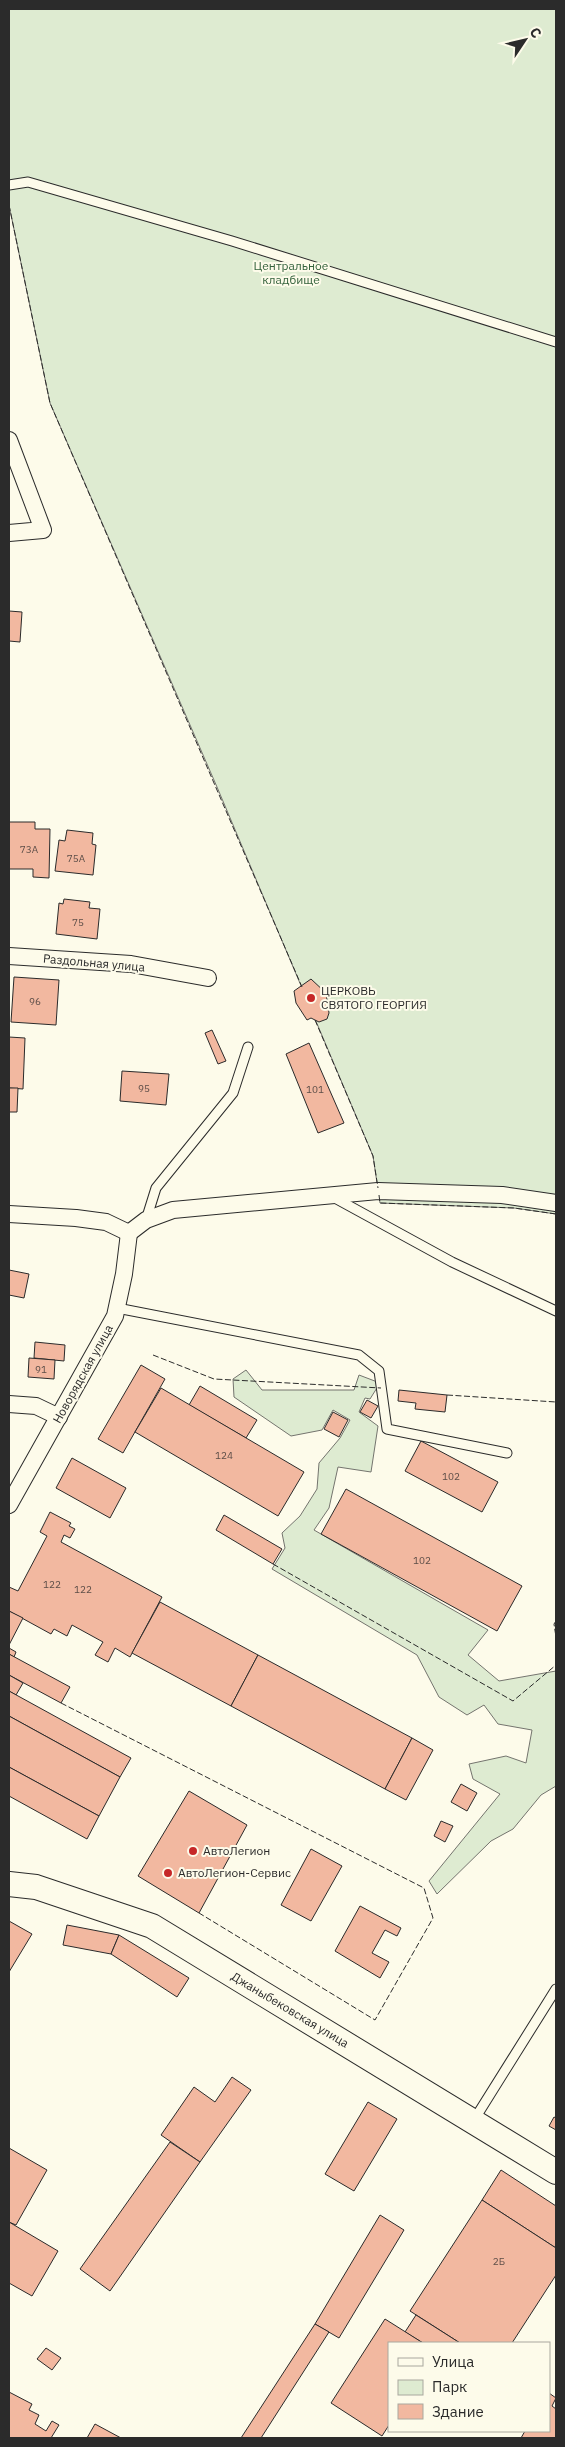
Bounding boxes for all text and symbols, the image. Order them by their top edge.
north arrow [500,15,550,65]
text: С [526,24,546,41]
park label: Центральное кладбище [254,258,329,287]
house number: 73А [20,843,39,856]
house number: 75А [67,852,86,865]
house number: 75 [72,916,84,929]
street label: Раздольная улица [42,951,146,974]
place label: ЦЕРКОВЬ СВЯТОГО ГЕОРГИЯ [321,983,427,1012]
marker: ЦЕРКОВЬ СВЯТОГО ГЕОРГИЯ [305,992,317,1004]
house number: 96 [29,995,41,1008]
house number: 95 [138,1082,150,1095]
house number: 101 [306,1083,324,1096]
street label: Новорядская улица [49,1321,116,1426]
house number: 91 [35,1363,47,1376]
house number: 124 [215,1449,233,1462]
house number: 102 [442,1470,460,1483]
house number: 102 [413,1554,431,1567]
house number: 122 [43,1578,61,1591]
house number: 122 [74,1583,92,1596]
place label: АвтоЛегион [203,1843,270,1858]
marker: АвтоЛегион [187,1845,199,1857]
place label: АвтоЛегион-Сервис [178,1865,291,1880]
marker: АвтоЛегион-Сервис [162,1867,174,1879]
street label: Джаныбековская улица [229,1968,352,2051]
house number: 2Б [493,2255,505,2268]
legend [388,2342,550,2432]
text: Улица [432,2352,474,2371]
text: Парк [432,2377,467,2396]
text: Здание [432,2402,484,2421]

